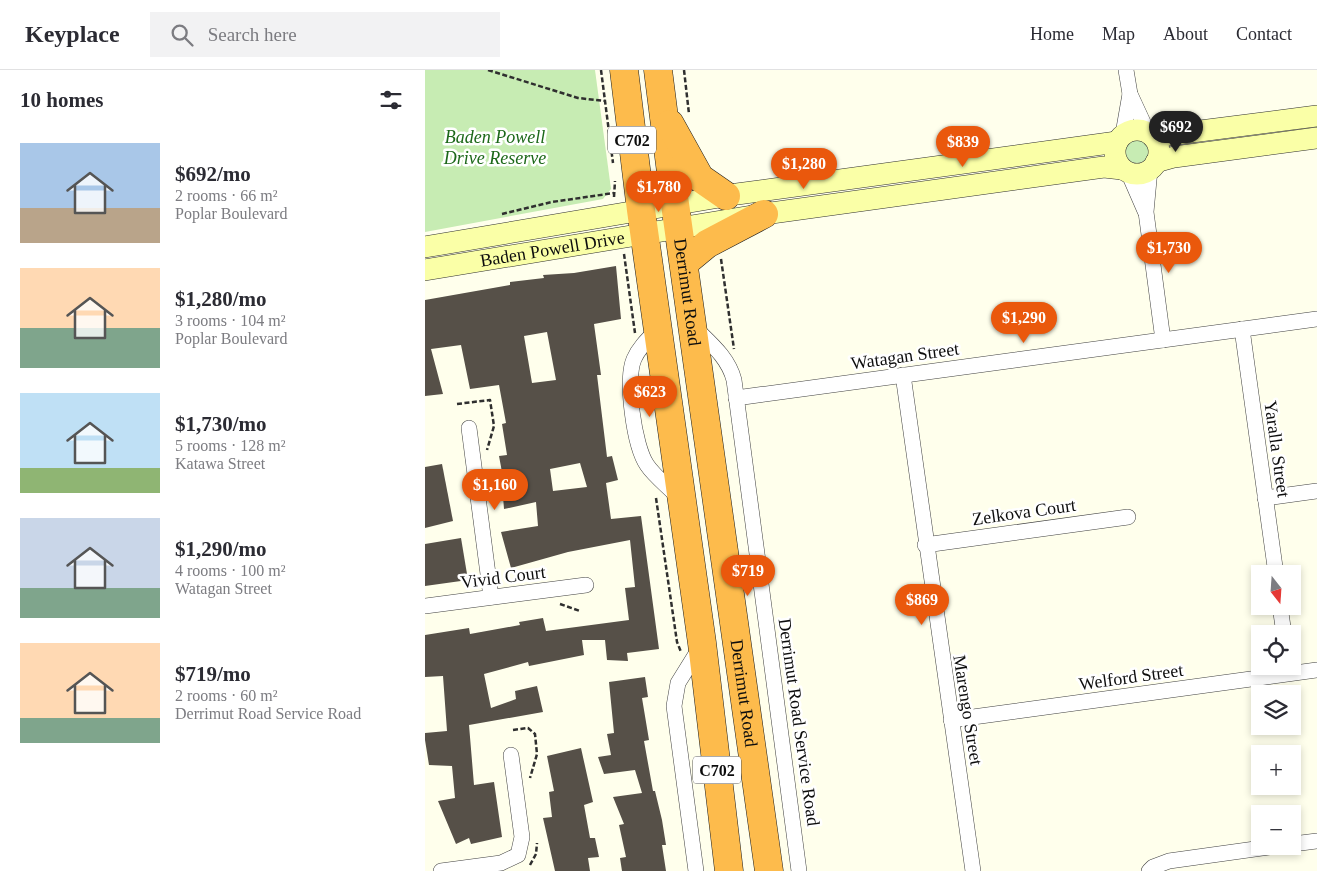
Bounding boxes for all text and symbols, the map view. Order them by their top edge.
search box [150,12,500,57]
text: Keyplace [25,21,120,47]
icon: search [168,21,196,49]
text: Search here [208,24,297,45]
text: Home [1030,24,1074,44]
text: Map [1102,24,1135,44]
text: About [1163,24,1208,44]
text: Contact [1236,24,1292,44]
icon: filters [377,86,405,114]
text: 10 homes [20,88,103,112]
pin: $692 [1146,111,1206,153]
text: $692 [1160,118,1192,135]
road number: C702 [608,126,656,154]
pin: $839 [933,126,993,168]
park label: Baden Powell Drive Reserve [443,127,546,168]
text: $839 [947,133,979,150]
pin: $1,280 [763,148,845,190]
text: $1,280 [782,155,826,172]
text: $692/mo [175,162,251,186]
icon: home [60,163,120,223]
pin: $1,780 [618,170,700,213]
text: $1,780 [637,178,681,195]
text: 2 rooms · 66 m² [175,187,278,204]
text: Poplar Boulevard [175,205,287,222]
street label: Baden Powell Drive [479,227,626,271]
pin: $1,730 [1128,232,1210,274]
street label: Derrimut Road [670,237,705,347]
text: $1,730 [1147,239,1191,256]
text: $1,280/mo [175,287,267,311]
icon: home [60,288,120,348]
pin: $1,290 [983,302,1065,344]
text: $1,290 [1002,309,1046,326]
text: 3 rooms · 104 m² [175,312,286,329]
text: Poplar Boulevard [175,330,287,347]
street label: Watagan Street [850,339,960,373]
pin: $623 [620,376,680,418]
text: $623 [634,383,666,400]
street label: Yaralla Street [1260,399,1294,499]
text: $1,730/mo [175,412,267,436]
icon: home [60,413,120,473]
text: 5 rooms · 128 m² [175,437,286,454]
text: Katawa Street [175,455,265,472]
pin: $1,160 [454,468,536,511]
text: $1,160 [473,476,517,493]
street label: Zelkova Court [971,495,1077,529]
text: $1,290/mo [175,537,267,561]
icon: home [60,538,120,598]
pin: $719 [718,554,778,597]
text: 4 rooms · 100 m² [175,562,286,579]
street label: Vivid Court [459,562,547,592]
text: $719 [732,562,764,579]
north arrow [1251,565,1301,615]
map controls [1251,565,1301,855]
text: Watagan Street [175,580,272,597]
pin: $869 [892,584,952,626]
text: $869 [906,591,938,608]
street label: Derrimut Road Service Road [775,617,823,827]
button: locate [1251,625,1301,675]
street label: Derrimut Road [726,638,761,748]
street label: Marengo Street [949,653,987,767]
street label: Welford Street [1078,660,1184,694]
text: $719/mo [175,662,251,686]
icon: home [60,663,120,723]
button: layers [1251,685,1301,735]
text: 2 rooms · 60 m² [175,687,278,704]
text: Derrimut Road Service Road [175,705,361,722]
button: + [1251,745,1301,795]
road number: C702 [693,756,741,784]
button: − [1251,805,1301,855]

